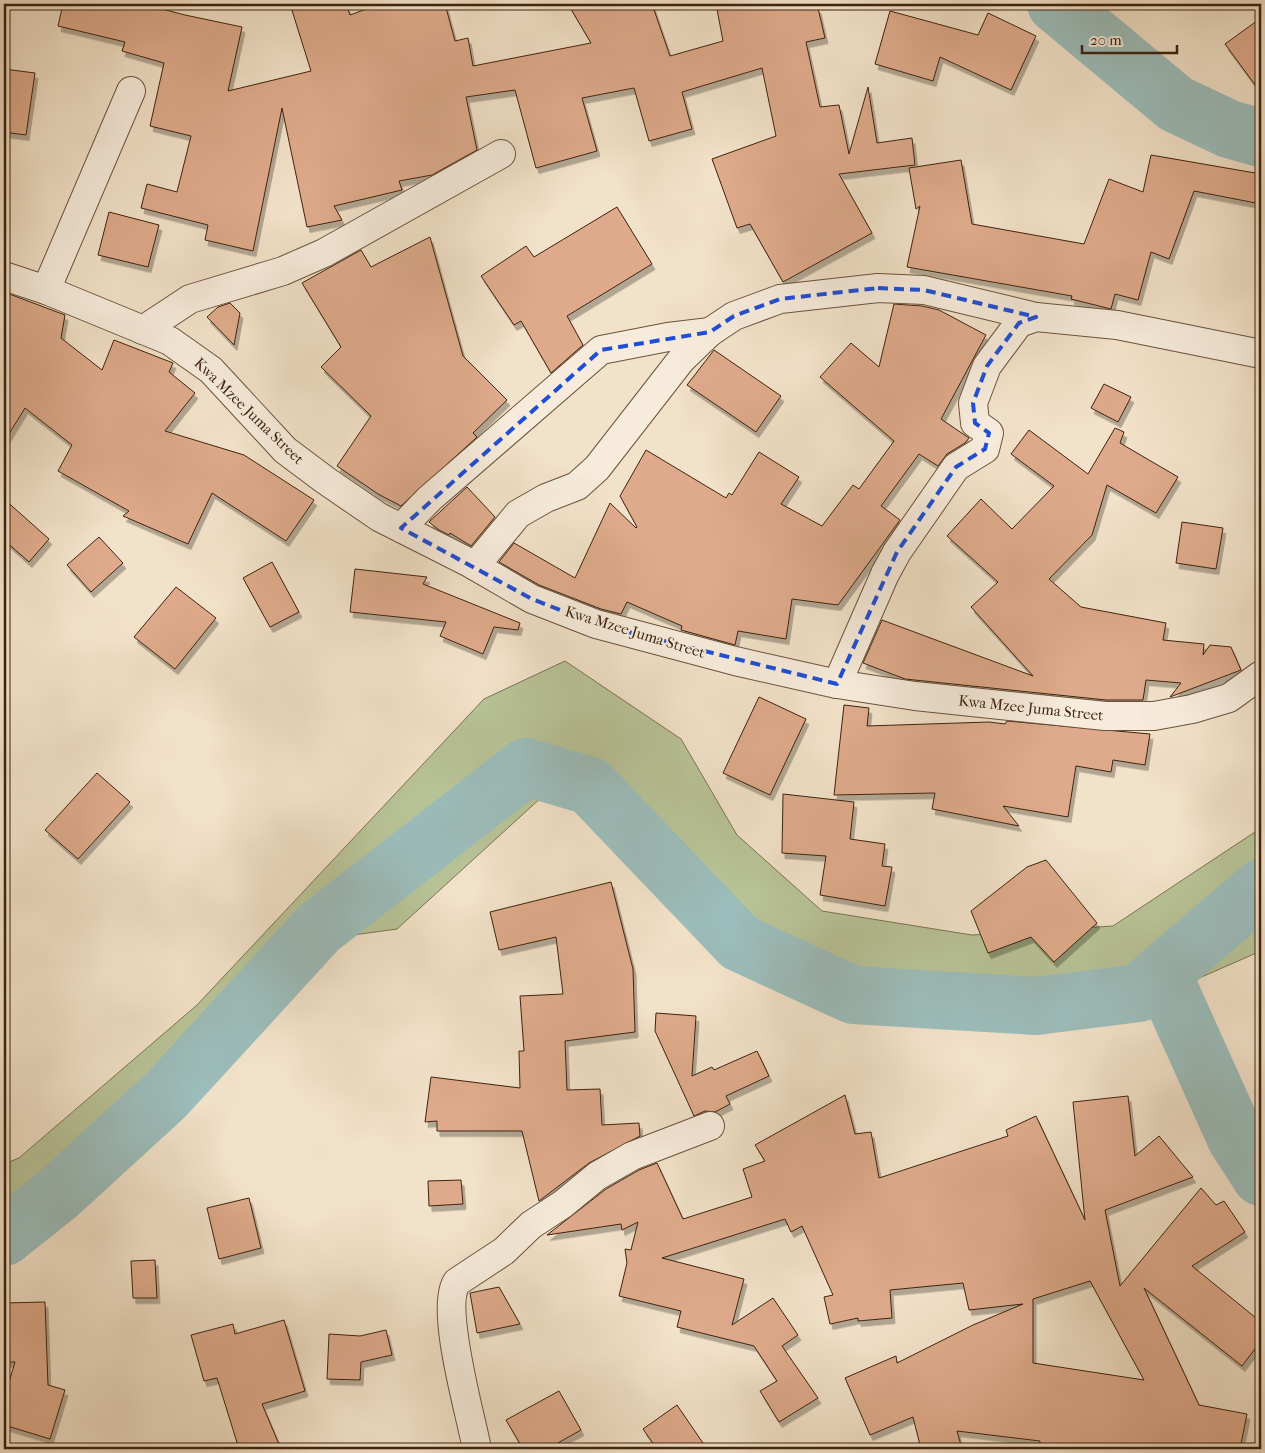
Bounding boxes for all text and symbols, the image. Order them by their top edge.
scale bar [1082,22,1178,54]
text: 20 m [1090,31,1122,49]
street label: Kwa Mzee Juma Street [190,354,308,469]
street label: Kwa Mzee Juma Street [563,602,708,662]
street label: Kwa Mzee Juma Street [958,691,1105,725]

